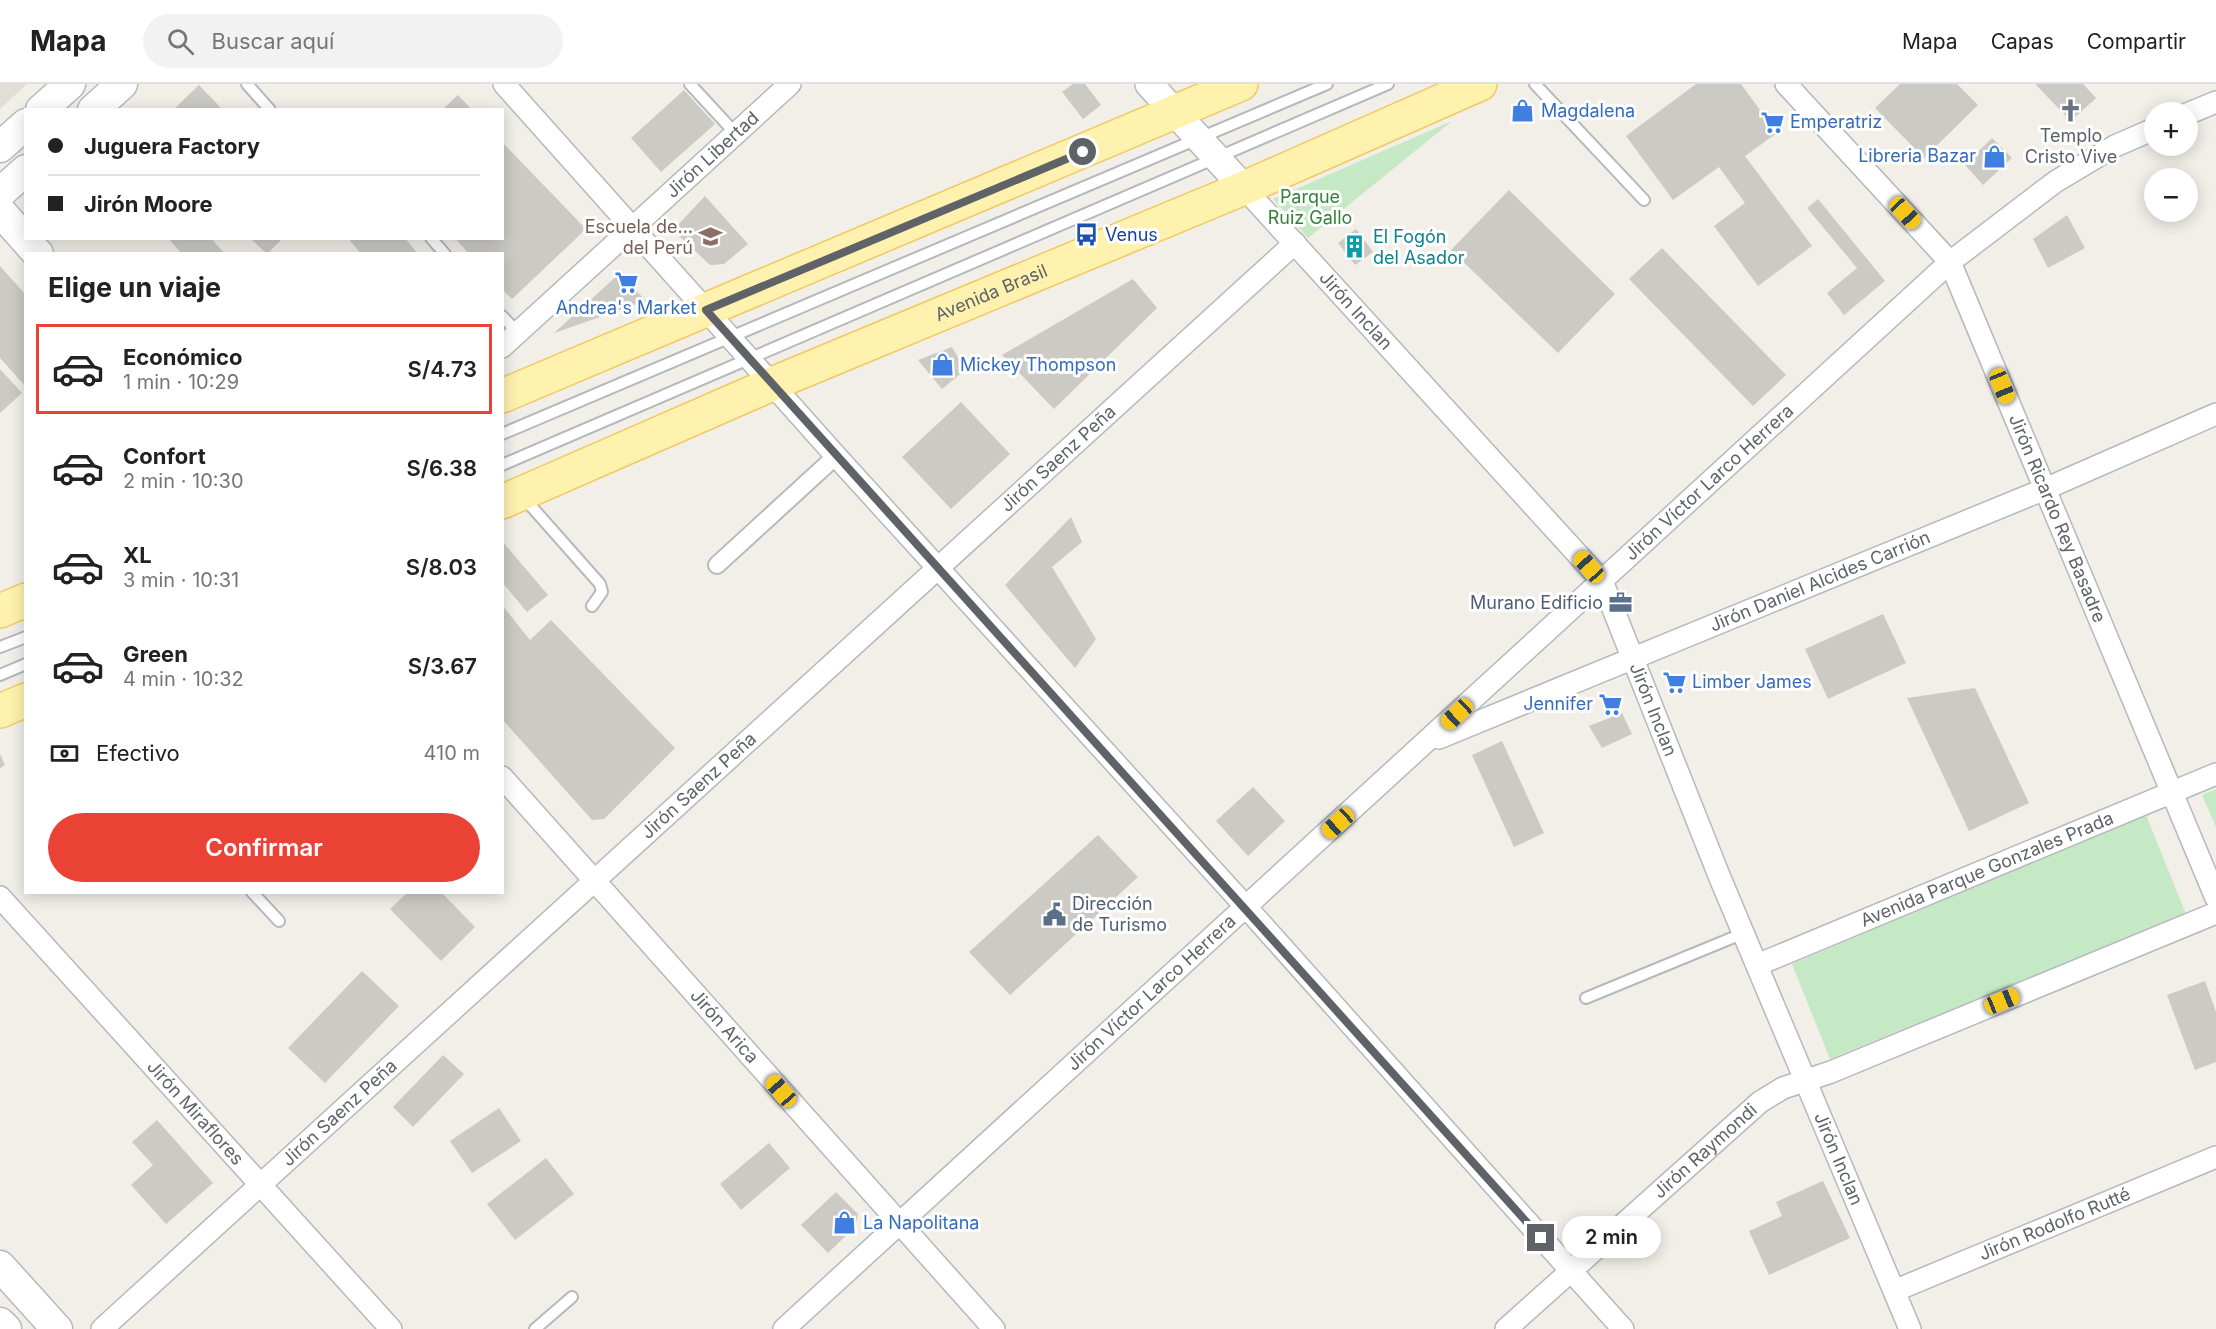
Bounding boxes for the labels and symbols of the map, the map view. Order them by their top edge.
church icon: Templo Cristo Vive [2058,97,2084,123]
shop icon: Magdalena [1510,98,1536,124]
place label: Magdalena [1541,100,1635,121]
street label: Jirón Libertad [662,107,763,202]
supermarket icon: Emperatriz [1759,109,1785,135]
place label: Emperatriz [1790,111,1882,132]
place label: Templo Cristo Vive [2025,125,2117,167]
route start [1069,138,1096,165]
shop icon: Libreria Bazar [1981,143,2007,169]
place label: Libreria Bazar [1858,145,1976,166]
park label: Parque Ruiz Gallo [1268,186,1352,228]
car [1886,194,1924,232]
place label: Escuela de... del Perú [585,216,693,258]
bus stop icon: Venus [1074,222,1100,248]
school or university icon: Escuela de... del Perú [698,224,724,250]
place label: Venus [1105,224,1158,245]
place label: El Fogón del Asador [1373,226,1465,268]
building icon: El Fogón del Asador [1342,234,1368,260]
street label: Avenida Brasil [932,260,1050,325]
street label: Jirón Inclan [1315,267,1397,354]
supermarket icon: Andrea's Market [613,269,639,295]
place label: Andrea's Market [556,297,696,318]
shop icon: Mickey Thompson [929,352,955,378]
place label: Mickey Thompson [960,354,1116,375]
car [1987,366,2017,406]
street label: Jirón Víctor Larco Herrera [1620,400,1797,564]
street label: Jirón Saenz Peña [996,401,1120,516]
street label: Jirón Ricardo Rey Basadre [2005,411,2111,626]
street label: Jirón Daniel Alcides Carrión [1707,526,1933,636]
car [1570,548,1608,586]
office icon: Murano Edificio [1608,590,1634,616]
place label: Murano Edificio [1470,592,1603,613]
street label: Jirón Inclan [1626,660,1682,759]
supermarket icon: Limber James [1661,669,1687,695]
place label: Limber James [1692,671,1812,692]
supermarket icon: Jennifer [1598,691,1624,717]
place label: Jennifer [1523,693,1593,714]
car [1438,695,1476,733]
street label: Jirón Saenz Peña [637,728,760,843]
car [1319,804,1357,842]
street label: Avenida Parque Gonzales Prada [1857,807,2116,931]
place label: Dirección de Turismo [1072,893,1167,935]
public building icon: Dirección de Turismo [1041,901,1067,927]
street label: Jirón Víctor Larco Herrera [1063,910,1240,1075]
street label: Jirón Arica [686,985,763,1067]
car [1982,986,2022,1016]
street label: Jirón Saenz Peña [277,1055,401,1170]
street label: Jirón Miraflores [143,1056,248,1169]
car [762,1072,800,1110]
street label: Jirón Raymondi [1649,1099,1761,1202]
street label: Jirón Inclan [1810,1109,1868,1208]
street label: Jirón Rodolfo Rutté [1976,1183,2133,1264]
shop icon: La Napolitana [832,1210,858,1236]
place label: La Napolitana [863,1212,979,1233]
callout: 2 min [1562,1217,1661,1259]
route end [1527,1224,1554,1251]

